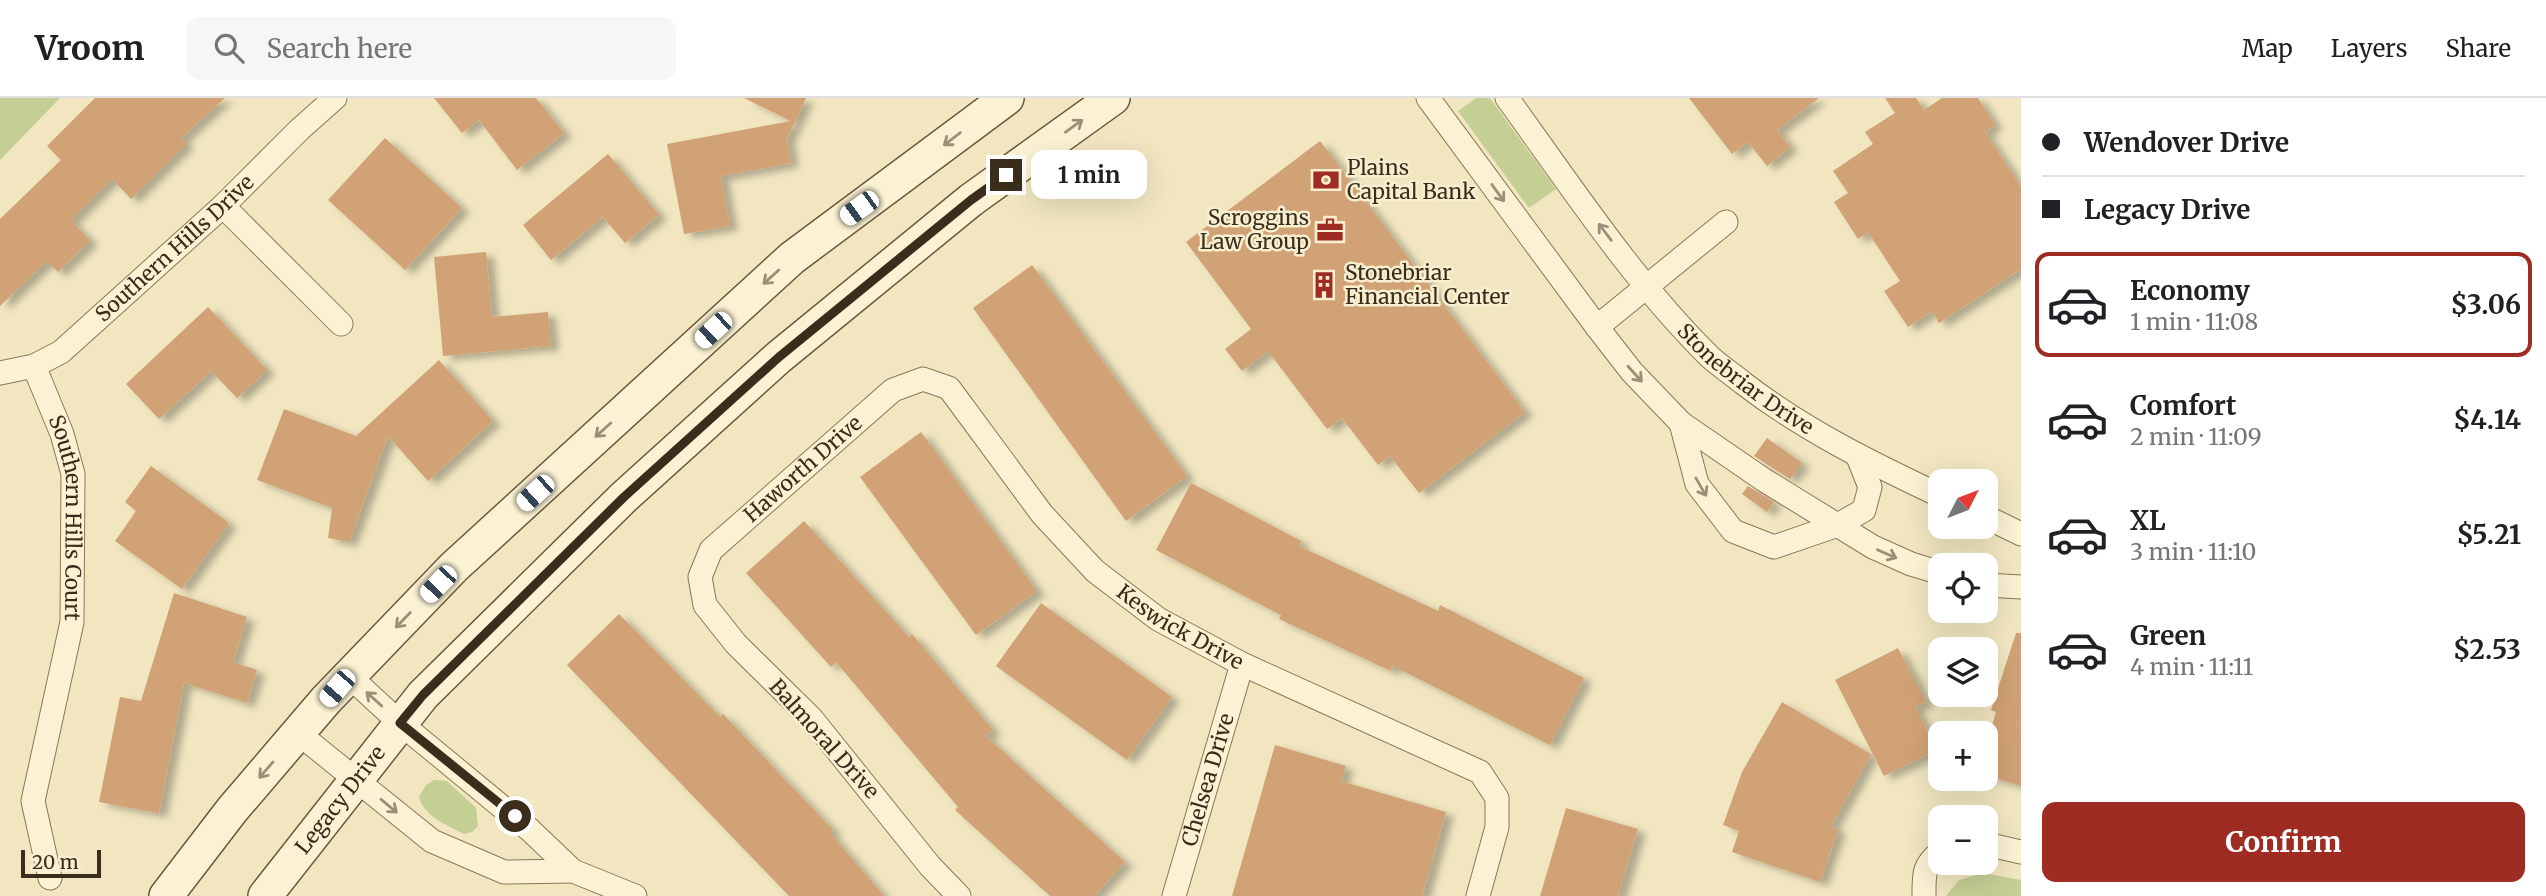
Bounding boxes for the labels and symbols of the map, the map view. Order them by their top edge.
one-way arrow [1064,119,1083,133]
one-way arrow [943,132,962,146]
callout: 1 min [1030,150,1146,200]
place label: Plains Capital Bank [1347,154,1476,205]
route end [990,159,1022,191]
bank icon: Plains Capital Bank [1311,165,1341,195]
street label: Southern Hills Drive [90,169,260,327]
one-way arrow [1490,183,1505,202]
car [836,187,883,229]
place label: Scroggins Law Group [1200,204,1309,255]
office icon: Scroggins Law Group [1315,215,1345,245]
one-way arrow [1598,224,1613,242]
place label: Stonebriar Financial Center [1345,259,1510,310]
one-way arrow [762,269,780,285]
building icon: Stonebriar Financial Center [1309,270,1339,300]
car [691,308,736,352]
street label: Stonebriar Drive [1672,317,1819,440]
one-way arrow [1627,365,1643,383]
street label: Haworth Drive [738,409,868,528]
street label: Southern Hills Court [43,411,87,621]
one-way arrow [594,422,612,438]
north arrow [1928,469,1998,539]
car [513,471,558,515]
one-way arrow [1694,477,1708,497]
one-way arrow [1876,548,1897,561]
car [416,562,461,606]
street label: Keswick Drive [1111,578,1248,675]
one-way arrow [394,611,411,628]
car [316,665,359,711]
street label: Balmoral Drive [763,673,885,804]
one-way arrow [365,691,383,707]
street label: Chelsea Drive [1175,710,1240,849]
street label: Legacy Drive [289,740,391,860]
one-way arrow [258,761,274,779]
one-way arrow [380,798,398,814]
route start [499,800,531,832]
scale bar [21,847,102,879]

